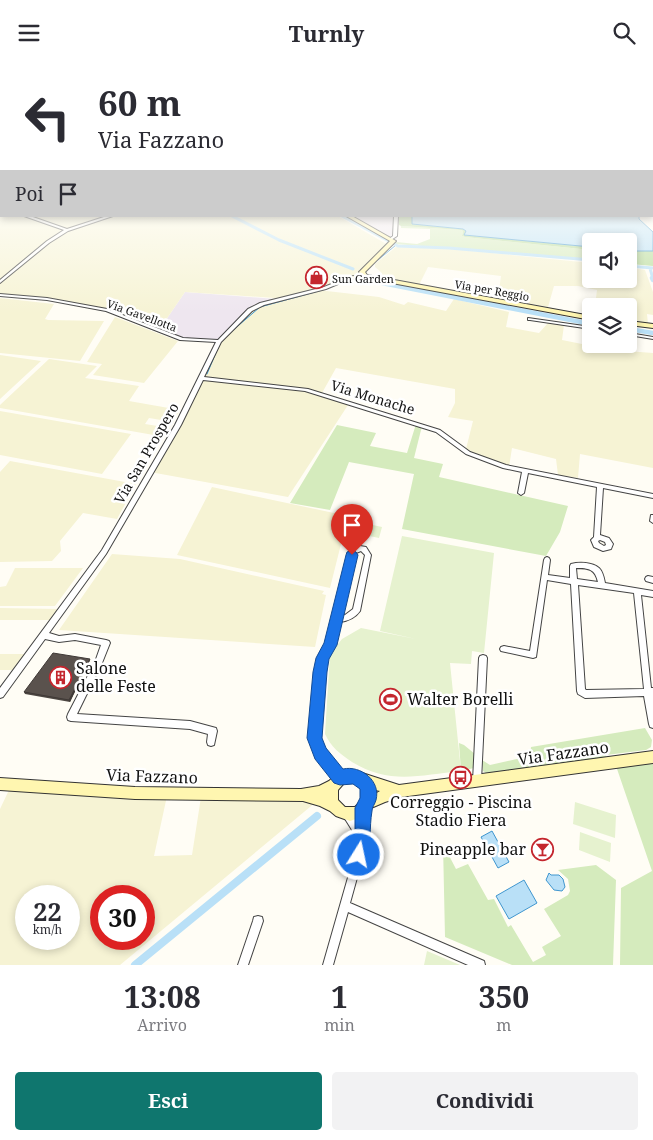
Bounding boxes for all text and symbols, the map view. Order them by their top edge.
text: Turnly [289,18,364,48]
icon: menu [15,19,43,47]
icon: search [610,19,638,47]
text: 60 m [98,79,181,126]
icon: left [15,85,80,150]
text: Via Fazzano [98,124,224,154]
icon: arrive [54,180,82,208]
text: Poi [15,181,44,207]
map controls [582,233,637,353]
button: sound [582,233,637,288]
shop icon: Sun Garden [304,266,328,290]
place label: Sun Garden [332,271,394,286]
street label: Via per Reggio [454,276,530,304]
street label: Via Gavellotta [105,295,179,335]
button: layers [582,298,637,353]
street label: Via Monache [329,375,417,419]
street label: Via San Prospero [109,399,183,507]
pin [331,504,373,555]
icon: arrive [338,511,366,539]
place label: Salone delle Feste [76,657,156,697]
building icon: Salone delle Feste [48,665,72,689]
sports icon: Walter Borelli [379,687,403,711]
place label: Walter Borelli [407,688,513,710]
street label: Via Fazzano [516,736,610,770]
street label: Via Fazzano [106,763,198,789]
bus stop icon: Correggio - Piscina Stadio Fiera [449,766,473,790]
place label: Correggio - Piscina Stadio Fiera [390,791,532,831]
position arrow [332,828,384,880]
bar icon: Pineapple bar [530,837,554,861]
place label: Pineapple bar [420,838,526,860]
speed limit sign: 30 [90,885,155,950]
text: 22 [33,894,62,928]
text: km/h [33,921,62,938]
text: 13:08 [124,976,201,1017]
text: 1 [331,976,348,1017]
text: 350 [478,976,529,1017]
text: Arrivo [137,1014,187,1036]
text: min [324,1014,355,1036]
text: m [496,1014,511,1036]
button: Esci [15,1072,322,1130]
button: Condividi [332,1072,638,1130]

